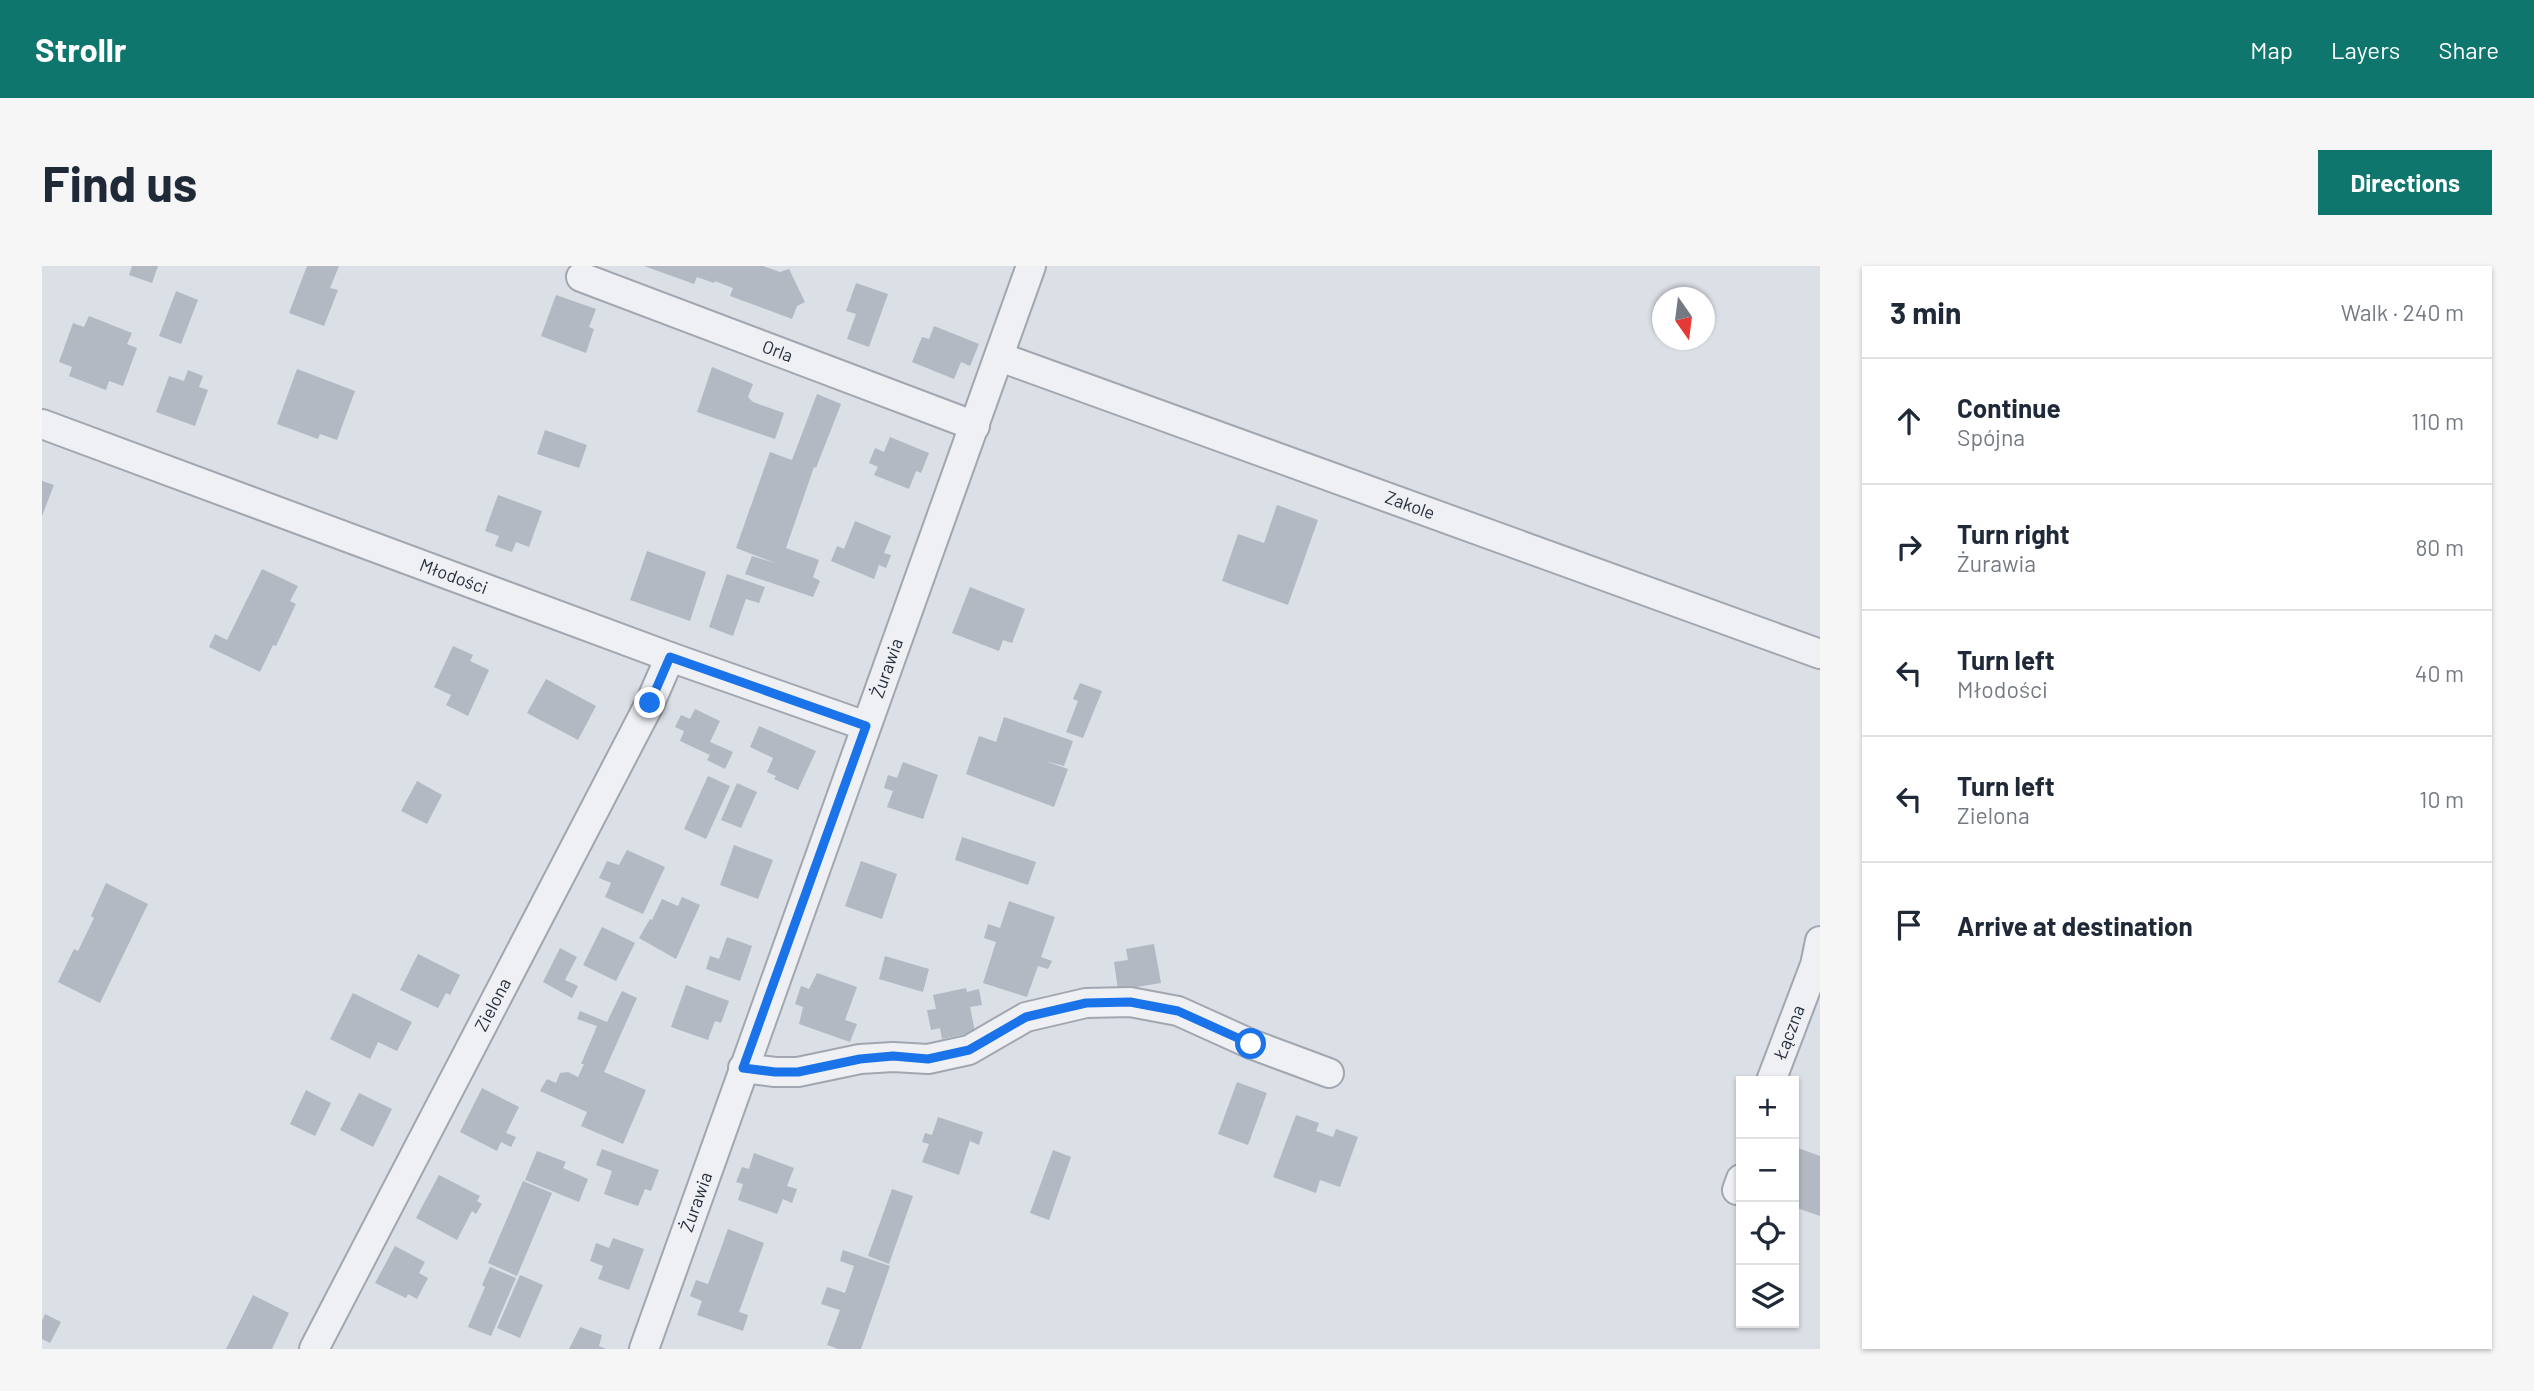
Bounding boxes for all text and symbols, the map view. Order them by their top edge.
text: Strollr [35,29,127,69]
text: Map [2250,35,2293,64]
text: Layers [2331,35,2400,64]
text: Share [2438,35,2499,64]
button: Directions [2318,150,2492,215]
text: Find us [42,153,197,212]
north arrow [1652,287,1715,350]
text: 3 min [1890,294,1961,330]
text: Walk · 240 m [2341,298,2464,326]
street label: Orla [759,335,796,366]
text: Continue [1957,392,2061,423]
icon: ahead [1890,402,1928,440]
text: 110 m [2411,407,2464,435]
text: Spójna [1957,423,2025,451]
street label: Zakole [1382,485,1438,524]
text: Turn right [1957,518,2070,549]
icon: right [1890,528,1928,566]
text: 80 m [2415,533,2464,561]
text: Żurawia [1957,549,2036,577]
street label: Młodości [417,553,491,598]
street label: Żurawia [866,635,907,701]
text: Turn left [1957,644,2055,675]
icon: left [1890,654,1928,692]
text: 40 m [2415,659,2464,687]
text: Młodości [1957,675,2048,703]
route end [634,687,665,718]
text: Turn left [1957,770,2055,801]
icon: left [1890,780,1928,818]
text: 10 m [2419,785,2464,813]
text: Zielona [1957,801,2030,829]
icon: arrive [1890,906,1928,944]
text: Arrive at destination [1957,910,2193,941]
street label: Zielona [469,974,515,1035]
street label: Łączna [1768,1002,1809,1063]
route start [1235,1028,1266,1059]
map controls [1736,1076,1799,1328]
button: + [1736,1076,1799,1139]
button: − [1736,1139,1799,1202]
street label: Żurawia [675,1169,716,1235]
button: locate [1736,1202,1799,1265]
button: layers [1736,1265,1799,1328]

